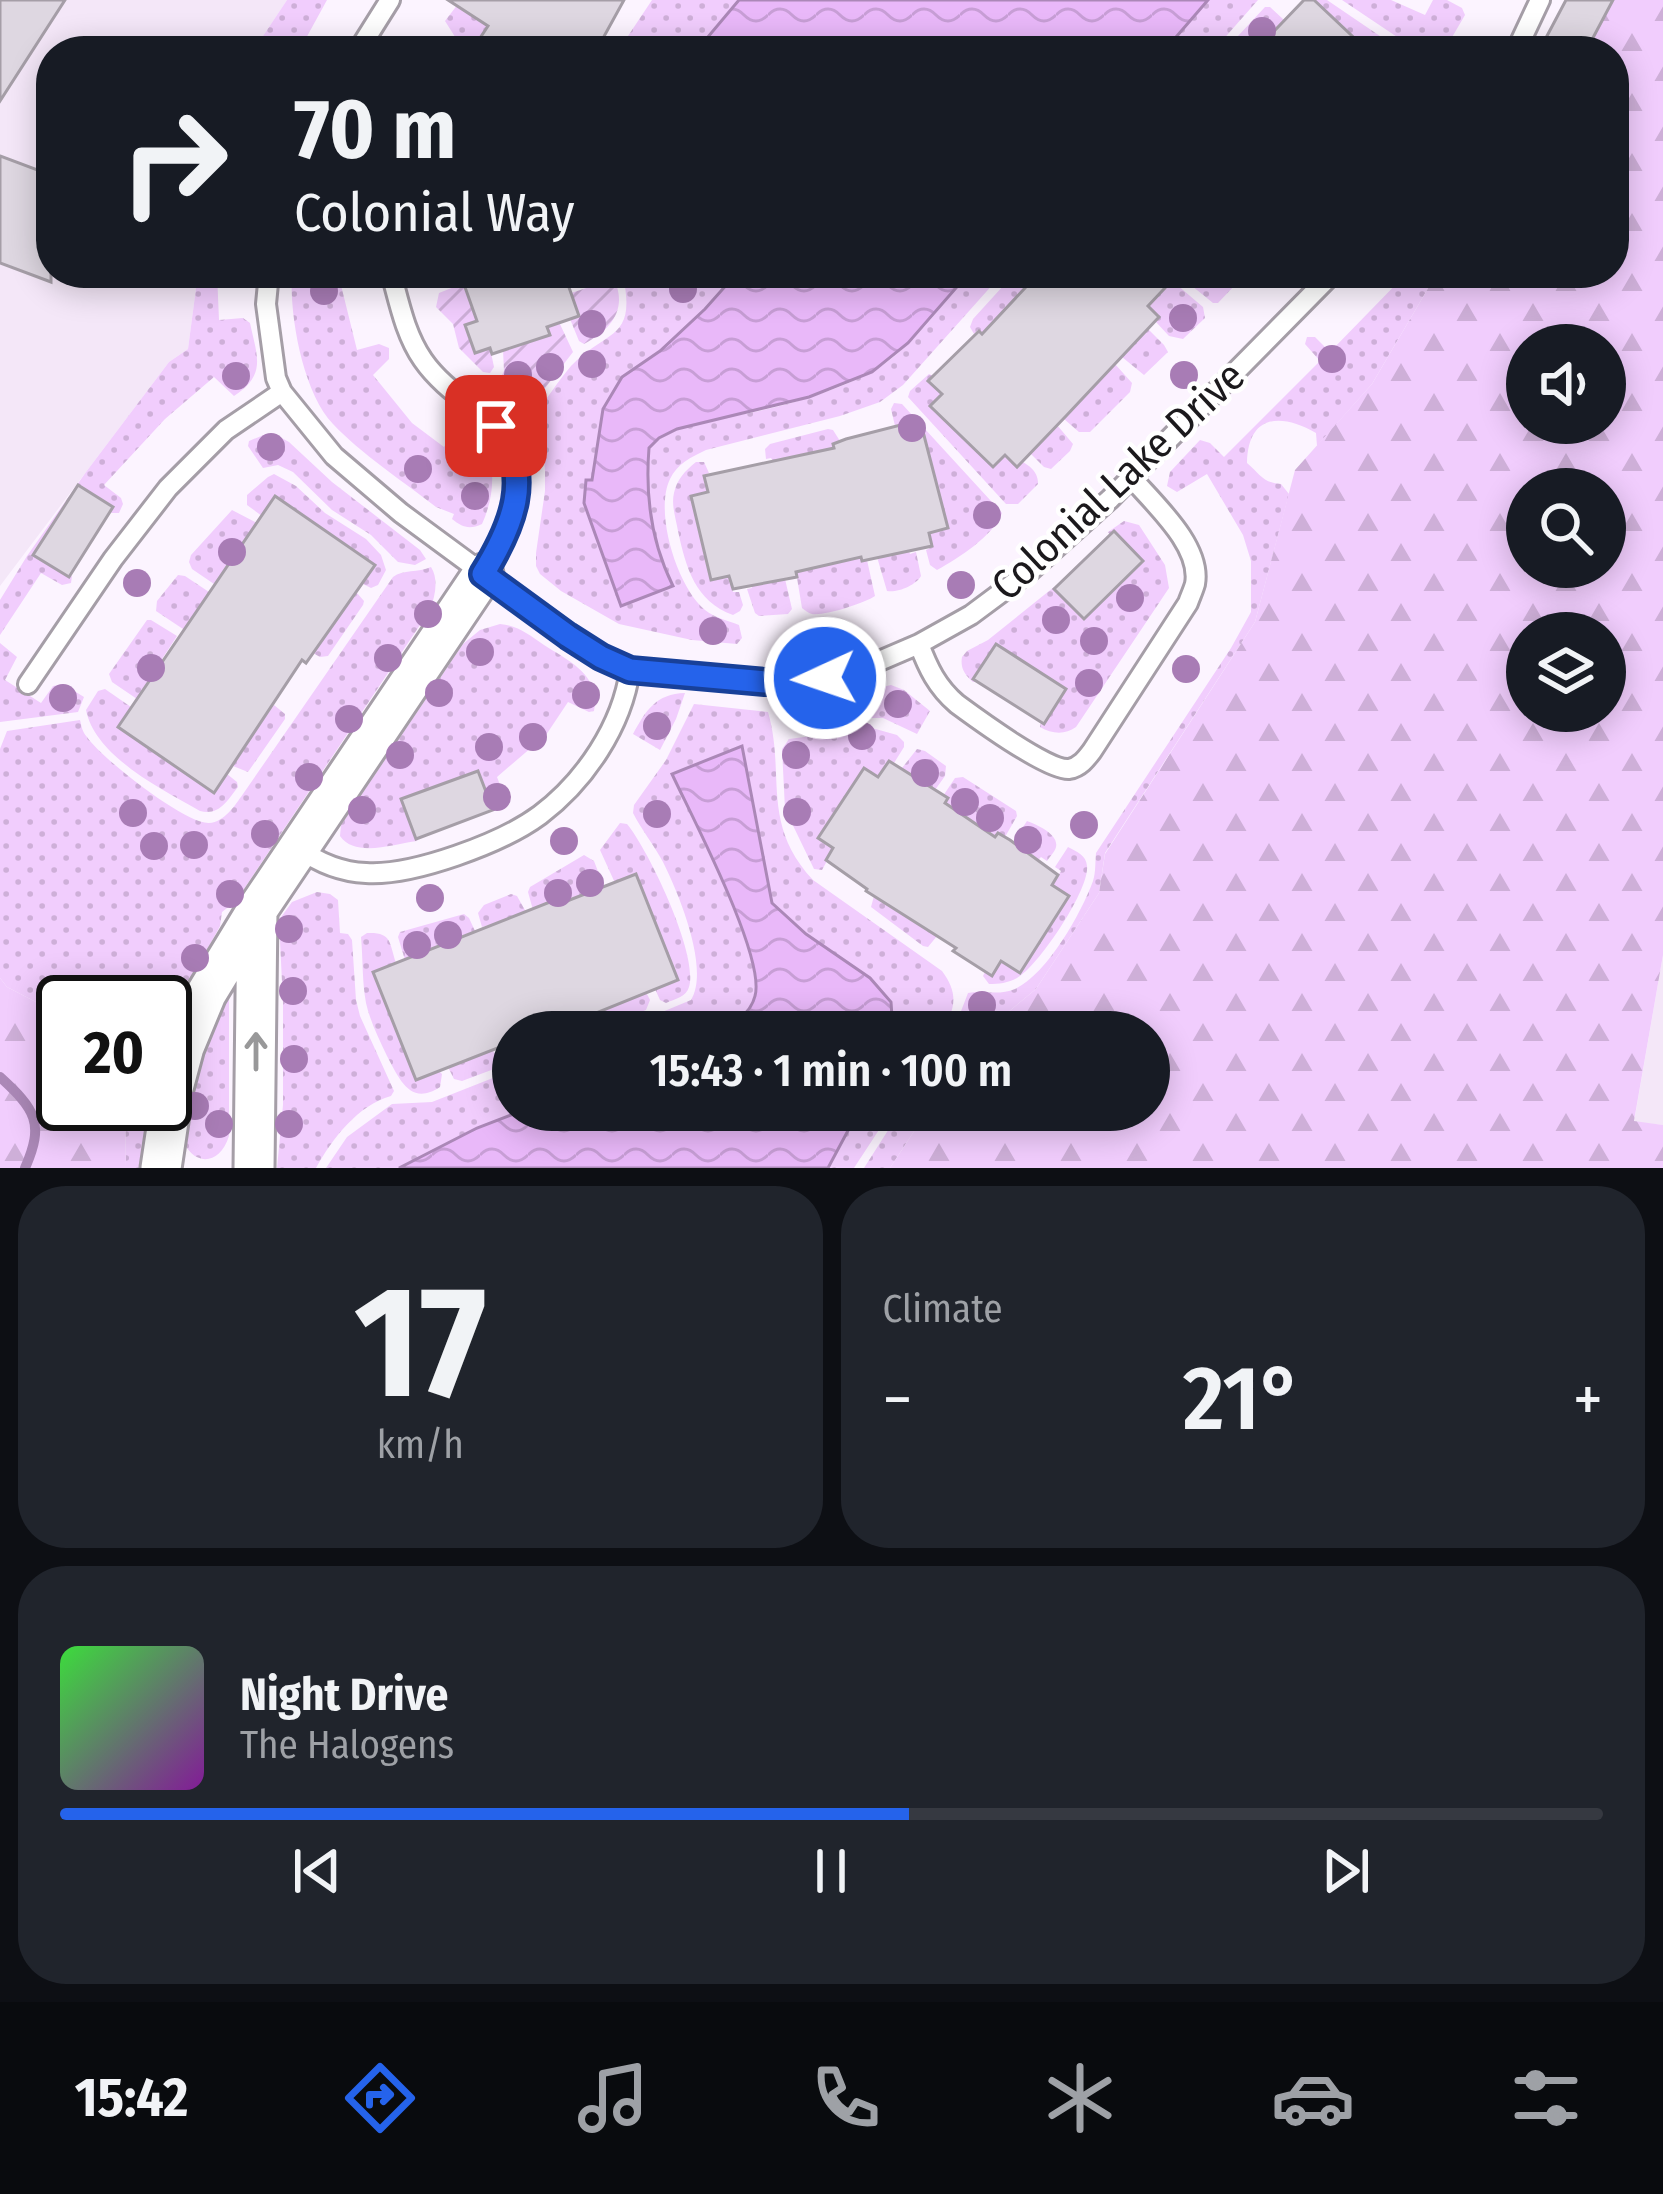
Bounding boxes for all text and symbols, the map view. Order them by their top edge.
text: 70 m [294,79,456,180]
icon: right [96,84,252,240]
text: Colonial Way [294,181,575,245]
map controls [1506,324,1626,732]
button: sound [1506,324,1626,444]
street label: Colonial Lake Drive [981,351,1255,611]
pin [445,375,547,477]
icon: arrive [463,393,529,459]
button: search [1506,468,1626,588]
button: layers [1506,612,1626,732]
position arrow [762,615,888,741]
speed limit sign: 20 [36,975,192,1131]
one-way arrow [245,1032,267,1071]
text: 15:43 · 1 min · 100 m [650,1044,1012,1098]
text: 17 [354,1250,486,1437]
text: Climate [883,1286,1003,1332]
text: 21° [1183,1345,1302,1453]
text: − [883,1360,912,1439]
text: + [1573,1360,1603,1439]
text: km/h [377,1422,464,1468]
text: Night Drive [240,1668,448,1722]
text: The Halogens [240,1722,454,1768]
icon: previous [284,1838,350,1904]
icon: pause [798,1838,864,1904]
icon: next [1313,1838,1379,1904]
icon: directions [338,2056,422,2140]
icon: music [571,2056,655,2140]
icon: phone [804,2056,888,2140]
icon: climate [1038,2056,1122,2140]
icon: car [1271,2056,1355,2140]
icon: filters [1504,2056,1588,2140]
text: 15:42 [75,2066,188,2130]

